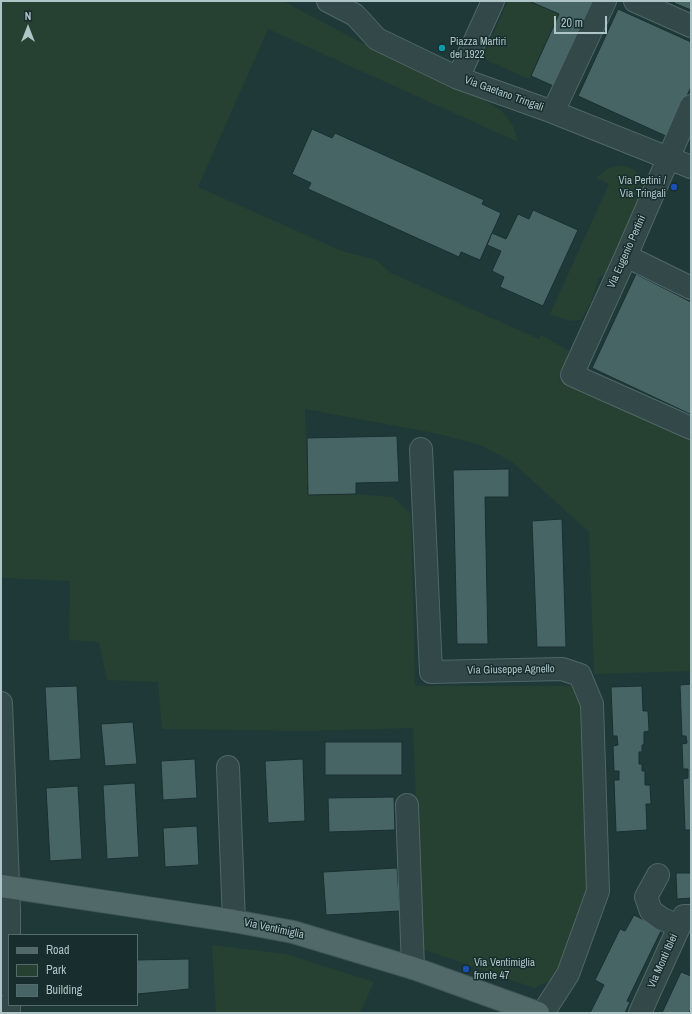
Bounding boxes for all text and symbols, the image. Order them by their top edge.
north arrow [8,8,48,48]
scale bar [556,8,609,34]
text: N [25,9,31,23]
text: 20 m [561,15,583,31]
place label: Piazza Martiri del 1922 [450,35,506,61]
marker: Piazza Martiri del 1922 [437,43,447,53]
street label: Via Gaetano Tringali [463,74,545,114]
place label: Via Pertini / Via Tringali [619,174,666,200]
marker: Via Pertini / Via Tringali [669,182,679,192]
street label: Via Eugenio Pertini [605,213,649,291]
street label: Via Giuseppe Agnello [467,663,555,677]
street label: Via Ventimiglia [243,916,305,942]
street label: Via Monti Iblei [645,932,681,990]
legend [8,934,138,1006]
text: Road [46,942,70,958]
place label: Via Ventimiglia fronte 47 [474,956,535,982]
text: Park [46,962,66,978]
marker: Via Ventimiglia fronte 47 [461,964,471,974]
text: Building [46,982,82,998]

